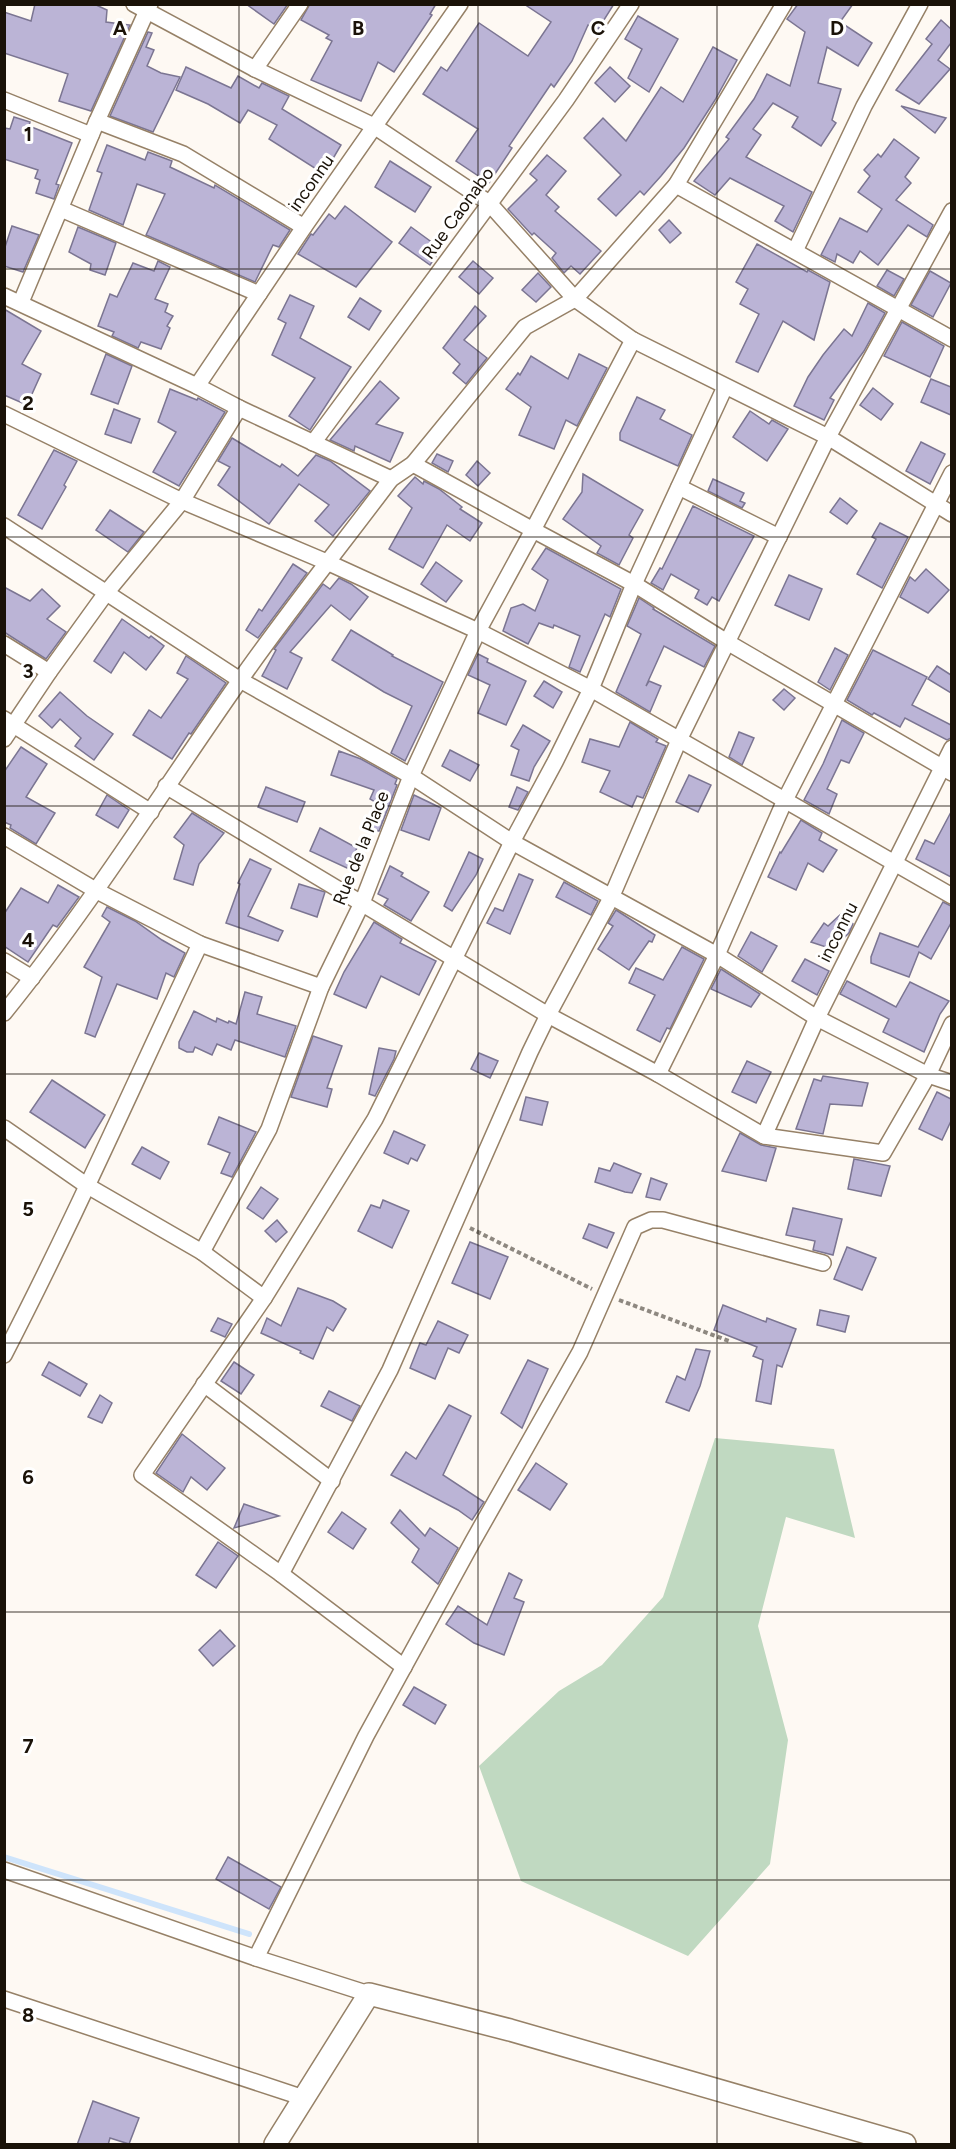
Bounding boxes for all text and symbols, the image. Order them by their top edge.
text: A [113,16,128,40]
text: B [352,16,364,40]
text: C [591,16,605,40]
text: D [830,16,844,40]
text: 1 [24,122,32,146]
street label: inconnu [283,150,339,216]
street label: Rue Caonabo [417,163,499,263]
text: 2 [22,391,34,415]
text: 3 [22,659,34,683]
street label: Rue de la Place [328,788,394,908]
street label: inconnu [814,898,862,966]
text: 4 [22,928,35,952]
text: 5 [22,1197,34,1221]
text: 6 [22,1465,34,1489]
text: 7 [22,1734,34,1758]
text: 8 [22,2003,34,2027]

